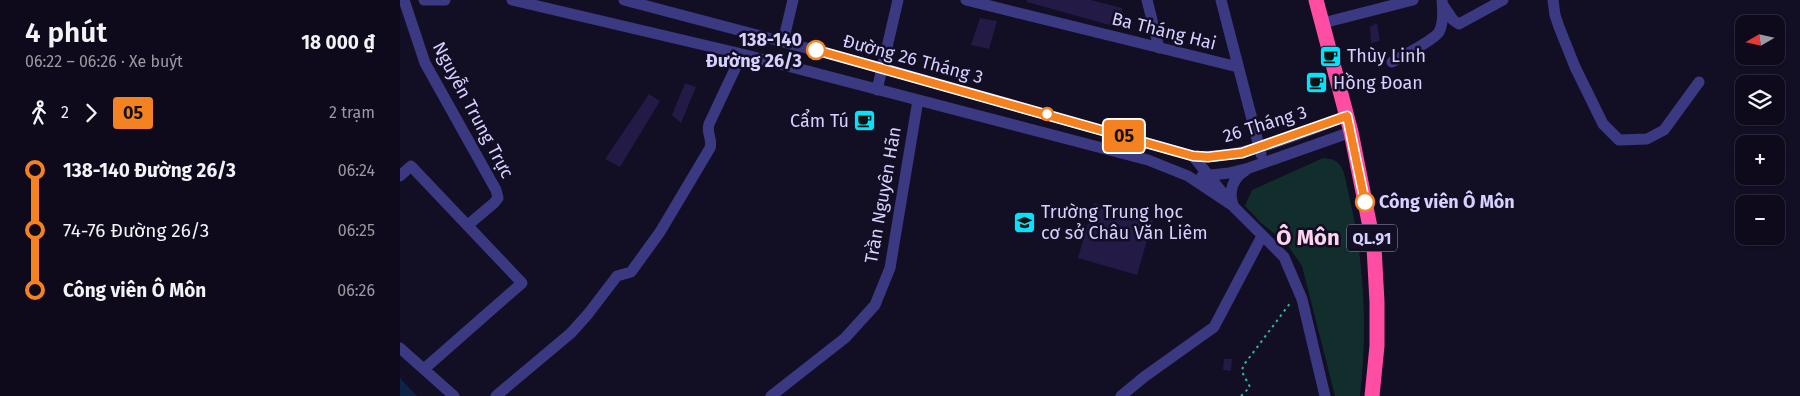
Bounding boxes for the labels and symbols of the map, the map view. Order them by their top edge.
street label: Ba Tháng Hai [1109,7,1219,55]
north arrow [1735,15,1785,65]
place label: 138-140 Đường 26/3 [706,29,802,72]
street label: Đường 26 Tháng 3 [840,30,986,88]
street label: Nguyễn Trung Trực [428,37,519,182]
marker: 138-140 Đường 26/3 [806,40,826,60]
cafe icon: Thùy Linh [1319,44,1343,68]
place label: Thùy Linh [1347,45,1426,67]
cafe icon: Hồng Đoan [1305,71,1329,95]
place label: Hồng Đoan [1333,72,1423,94]
street label: 26 Tháng 3 [1220,101,1310,147]
unlabelled marker [1040,107,1054,121]
place label: Cẩm Tú [790,109,849,132]
cafe icon: Cẩm Tú [853,109,877,133]
line badge: 05 [1102,120,1146,152]
street label: Trần Nguyên Hãn [860,125,906,265]
place label: Công viên Ô Môn [1379,190,1515,213]
marker: Công viên Ô Môn [1355,192,1375,212]
place label: Trường Trung học cơ sở Châu Văn Liêm [1041,201,1208,244]
school or university icon: Trường Trung học cơ sở Châu Văn Liêm [1013,210,1037,234]
district label: Ô Môn [1276,224,1340,251]
road number: QL.91 [1347,224,1397,252]

